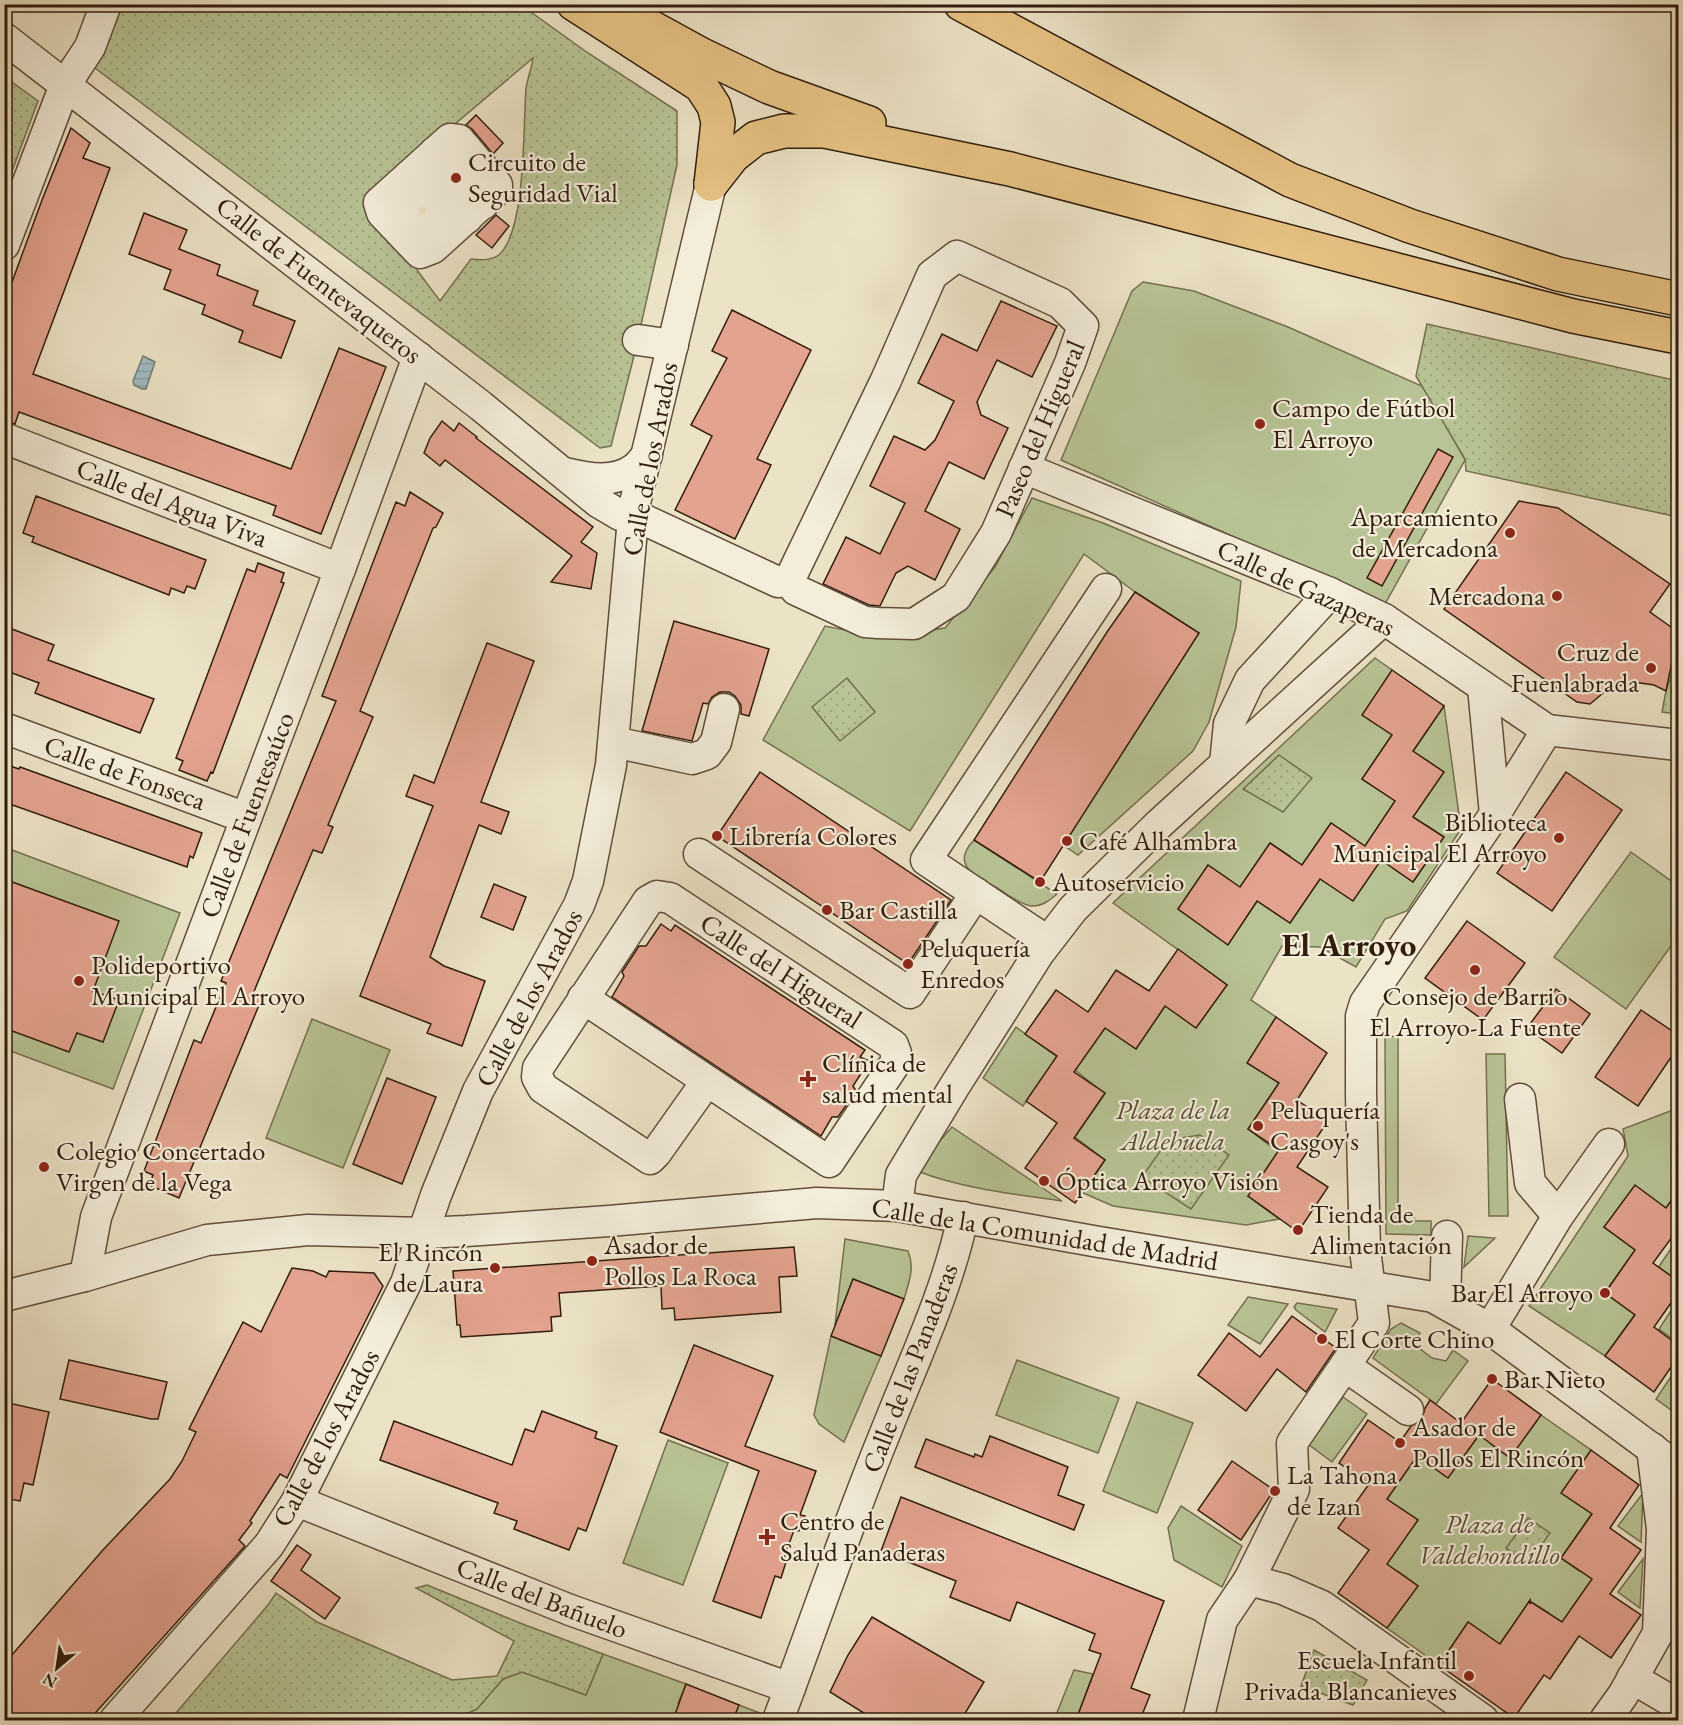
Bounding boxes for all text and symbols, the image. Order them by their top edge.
place label: Circuito de Seguridad Vial [468,144,618,210]
marker: Circuito de Seguridad Vial [449,171,463,185]
street label: Calle de Fuentevaqueros [209,188,430,371]
street label: Paseo del Higueral [986,335,1093,523]
street label: Calle de los Arados [614,359,685,559]
place label: Campo de Fútbol El Arroyo [1272,390,1455,456]
marker: Campo de Fútbol El Arroyo [1253,417,1267,431]
street label: Calle del Agua Viva [72,450,273,555]
place label: Aparcamiento de Mercadona [1349,499,1498,565]
marker: Aparcamiento de Mercadona [1503,526,1517,540]
street label: Calle de Gazaperas [1212,531,1401,644]
place label: Mercadona [1428,578,1545,613]
marker: Mercadona [1550,589,1564,603]
place label: Cruz de Fuenlabrada [1511,634,1639,700]
marker: Cruz de Fuenlabrada [1644,661,1658,675]
street label: Calle de Fuentesaúco [191,707,302,923]
street label: Calle de Fonseca [40,727,211,818]
place label: Biblioteca Municipal El Arroyo [1333,804,1547,870]
place label: Librería Colores [729,818,897,853]
place label: Café Alhambra [1079,823,1238,858]
marker: Librería Colores [710,829,724,843]
marker: Biblioteca Municipal El Arroyo [1552,831,1566,845]
marker: Café Alhambra [1060,834,1074,848]
place label: Autoservicio [1051,864,1184,899]
marker: Autoservicio [1033,875,1047,889]
place label: Bar Castilla [839,892,958,927]
street label: Calle de los Arados [467,903,590,1093]
marker: Bar Castilla [820,903,834,917]
street label: Calle del Higueral [694,905,869,1036]
district label: El Arroyo [1282,923,1416,966]
place label: Peluquería Enredos [920,930,1030,996]
place label: Polideportivo Municipal El Arroyo [91,947,305,1013]
marker: Peluquería Enredos [901,957,915,971]
marker: Consejo de Barrio El Arroyo-La Fuente [1468,963,1482,977]
marker: Polideportivo Municipal El Arroyo [72,974,86,988]
place label: Consejo de Barrio El Arroyo-La Fuente [1369,978,1581,1044]
place label: Clínica de salud mental [822,1045,953,1111]
marker: Clínica de salud mental [799,1070,817,1088]
park label: Plaza de la Aldehuela [1116,1092,1230,1158]
place label: Peluquería Casgoy's [1270,1092,1380,1158]
marker: Peluquería Casgoy's [1251,1119,1265,1133]
place label: Colegio Concertado Virgen de la Vega [56,1133,265,1199]
marker: Colegio Concertado Virgen de la Vega [37,1160,51,1174]
place label: Óptica Arroyo Visión [1056,1163,1279,1198]
marker: Óptica Arroyo Visión [1037,1174,1051,1188]
street label: Calle de la Comunidad de Madrid [869,1189,1221,1278]
place label: Tienda de Alimentación [1309,1196,1452,1262]
marker: Tienda de Alimentación [1291,1223,1305,1237]
place label: Asador de Pollos La Roca [603,1227,757,1293]
place label: El Rincón de Laura [378,1234,483,1300]
marker: Asador de Pollos La Roca [585,1254,599,1268]
street label: Calle de las Panaderas [853,1258,966,1478]
marker: El Rincón de Laura [488,1261,502,1275]
place label: Bar El Arroyo [1451,1275,1593,1310]
marker: Bar El Arroyo [1598,1286,1612,1300]
place label: El Corte Chino [1334,1321,1494,1356]
marker: El Corte Chino [1315,1332,1329,1346]
street label: Calle de los Arados [264,1343,387,1533]
place label: Bar Nieto [1504,1361,1605,1396]
marker: Bar Nieto [1485,1372,1499,1386]
place label: Asador de Pollos El Rincón [1411,1409,1584,1475]
marker: Asador de Pollos El Rincón [1393,1436,1407,1450]
place label: La Tahona de Izan [1287,1457,1397,1523]
marker: La Tahona de Izan [1268,1484,1282,1498]
place label: Centro de Salud Panaderas [780,1503,945,1569]
park label: Plaza de Valdehondillo [1418,1506,1560,1572]
marker: Centro de Salud Panaderas [758,1528,776,1546]
street label: Calle del Bañuelo [452,1549,633,1646]
north arrow [27,1638,87,1698]
place label: Escuela Infantil Privada Blancanieves [1244,1642,1457,1708]
text: N [39,1668,61,1693]
marker: Escuela Infantil Privada Blancanieves [1462,1669,1476,1683]

